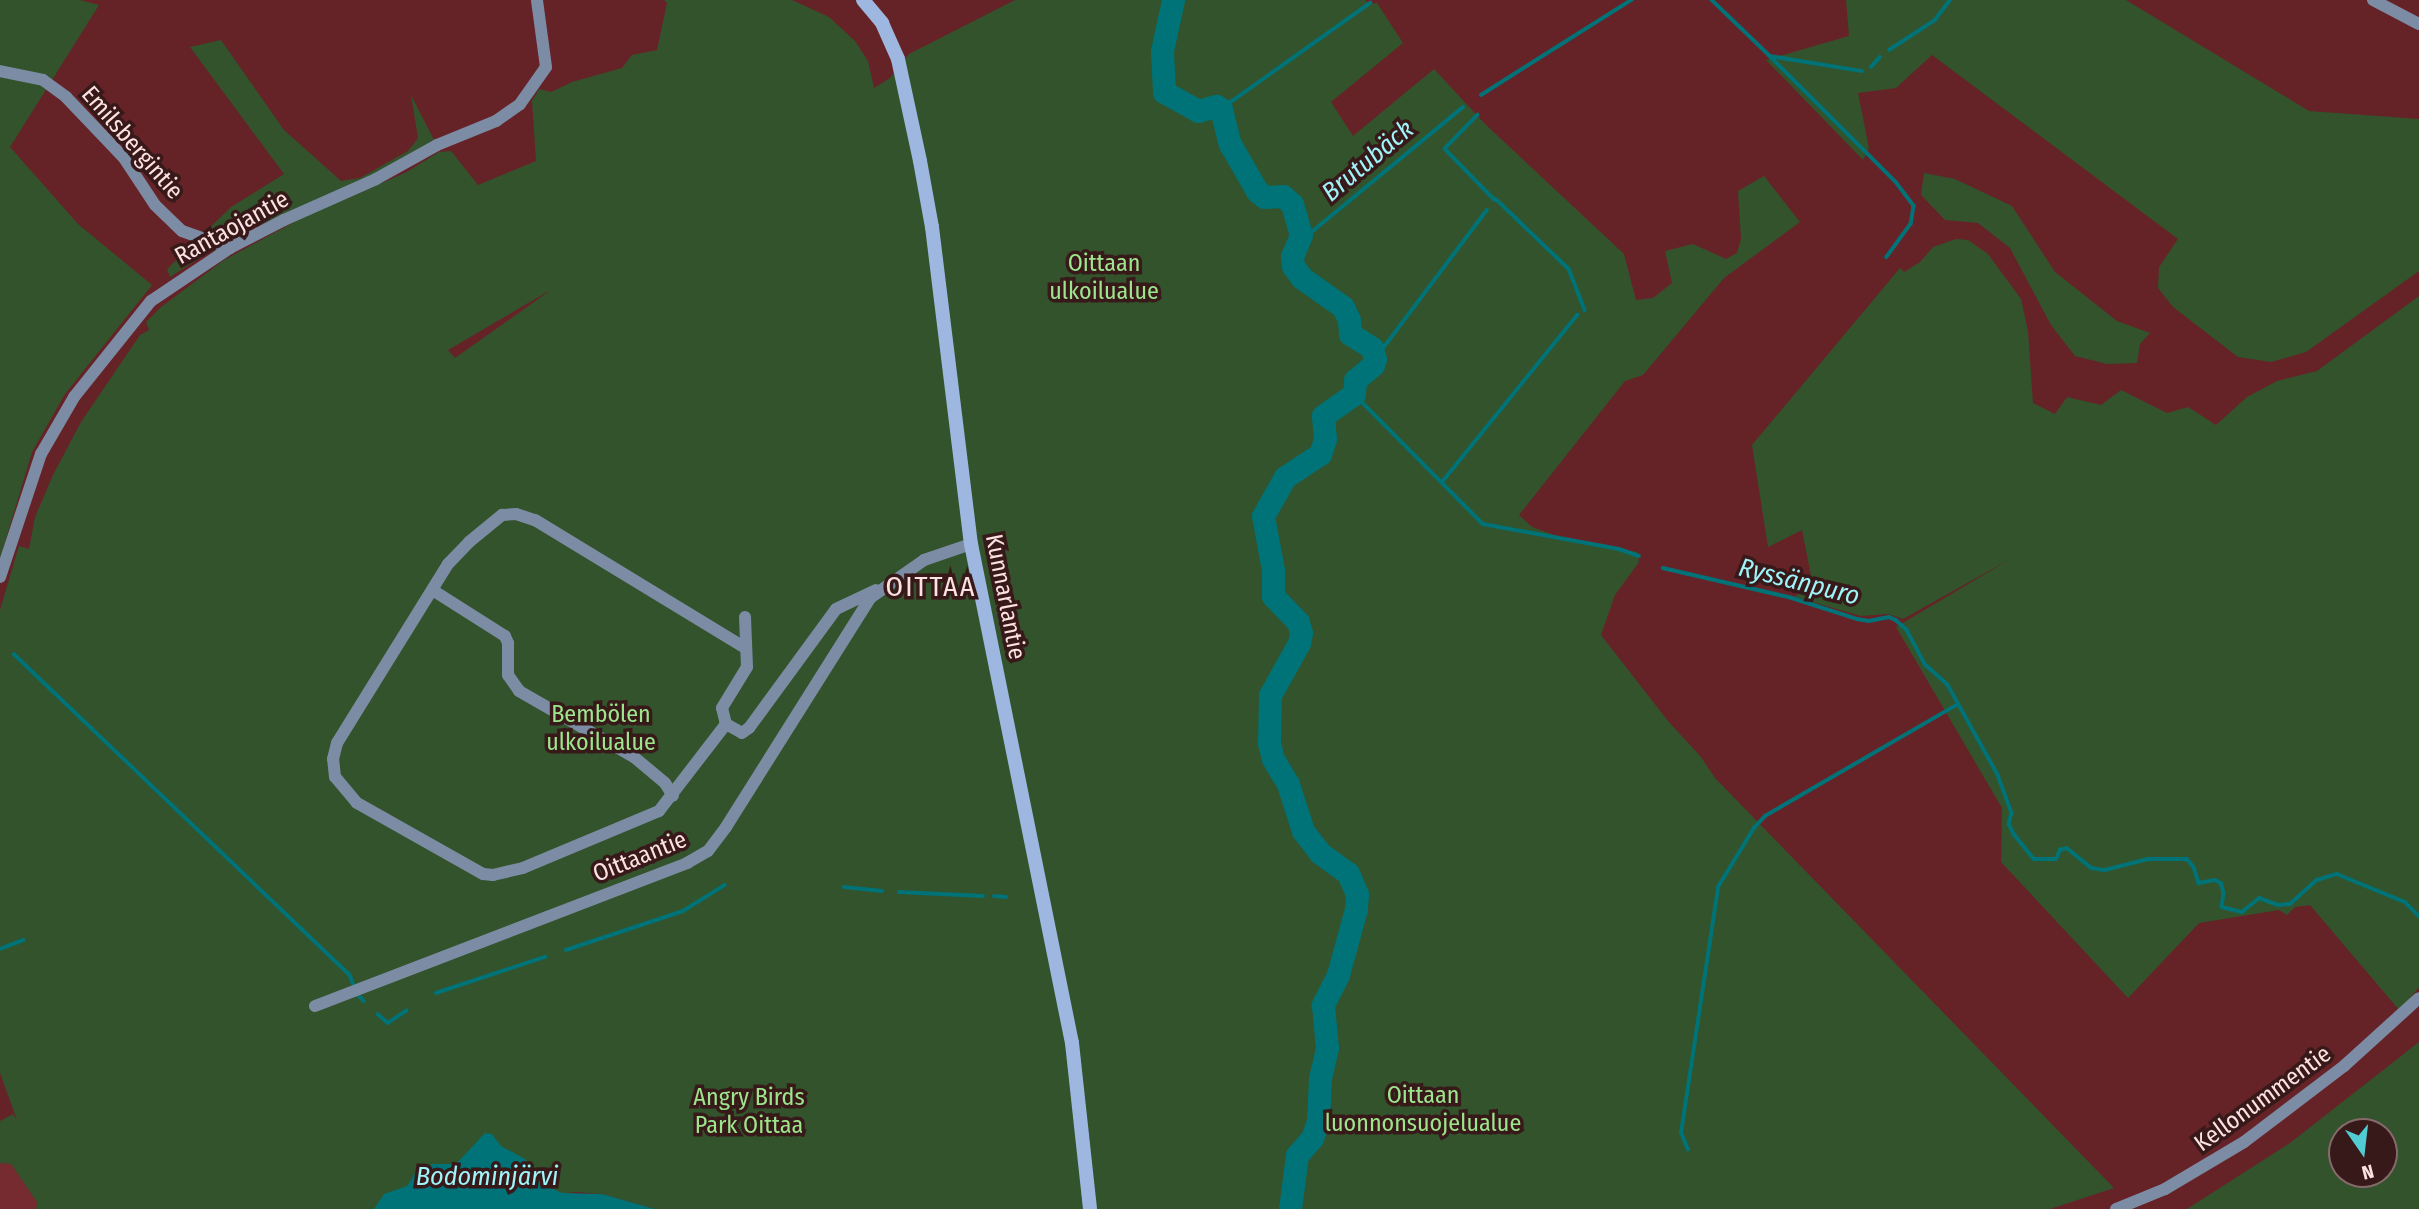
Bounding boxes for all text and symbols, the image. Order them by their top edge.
street label: Emilsbergintie [75,81,189,205]
water label: Brutubäck [1316,114,1420,208]
street label: Rantaojantie [170,185,294,271]
park label: Oittaan ulkoilualue [1049,250,1159,306]
street label: Kunnarlantie [979,532,1031,662]
water label: Ryssänpuro [1735,552,1863,612]
district label: OITTAA [886,570,976,604]
park label: Bembölen ulkoilualue [546,701,656,757]
street label: Oittaantie [589,825,691,889]
street label: Kellonummentie [2189,1040,2337,1158]
park label: Oittaan luonnonsuojelualue [1325,1082,1521,1138]
park label: Angry Birds Park Oittaa [693,1084,805,1140]
north arrow [2328,1118,2398,1188]
text: N [2359,1159,2376,1184]
water label: Bodominjärvi [416,1161,558,1193]

